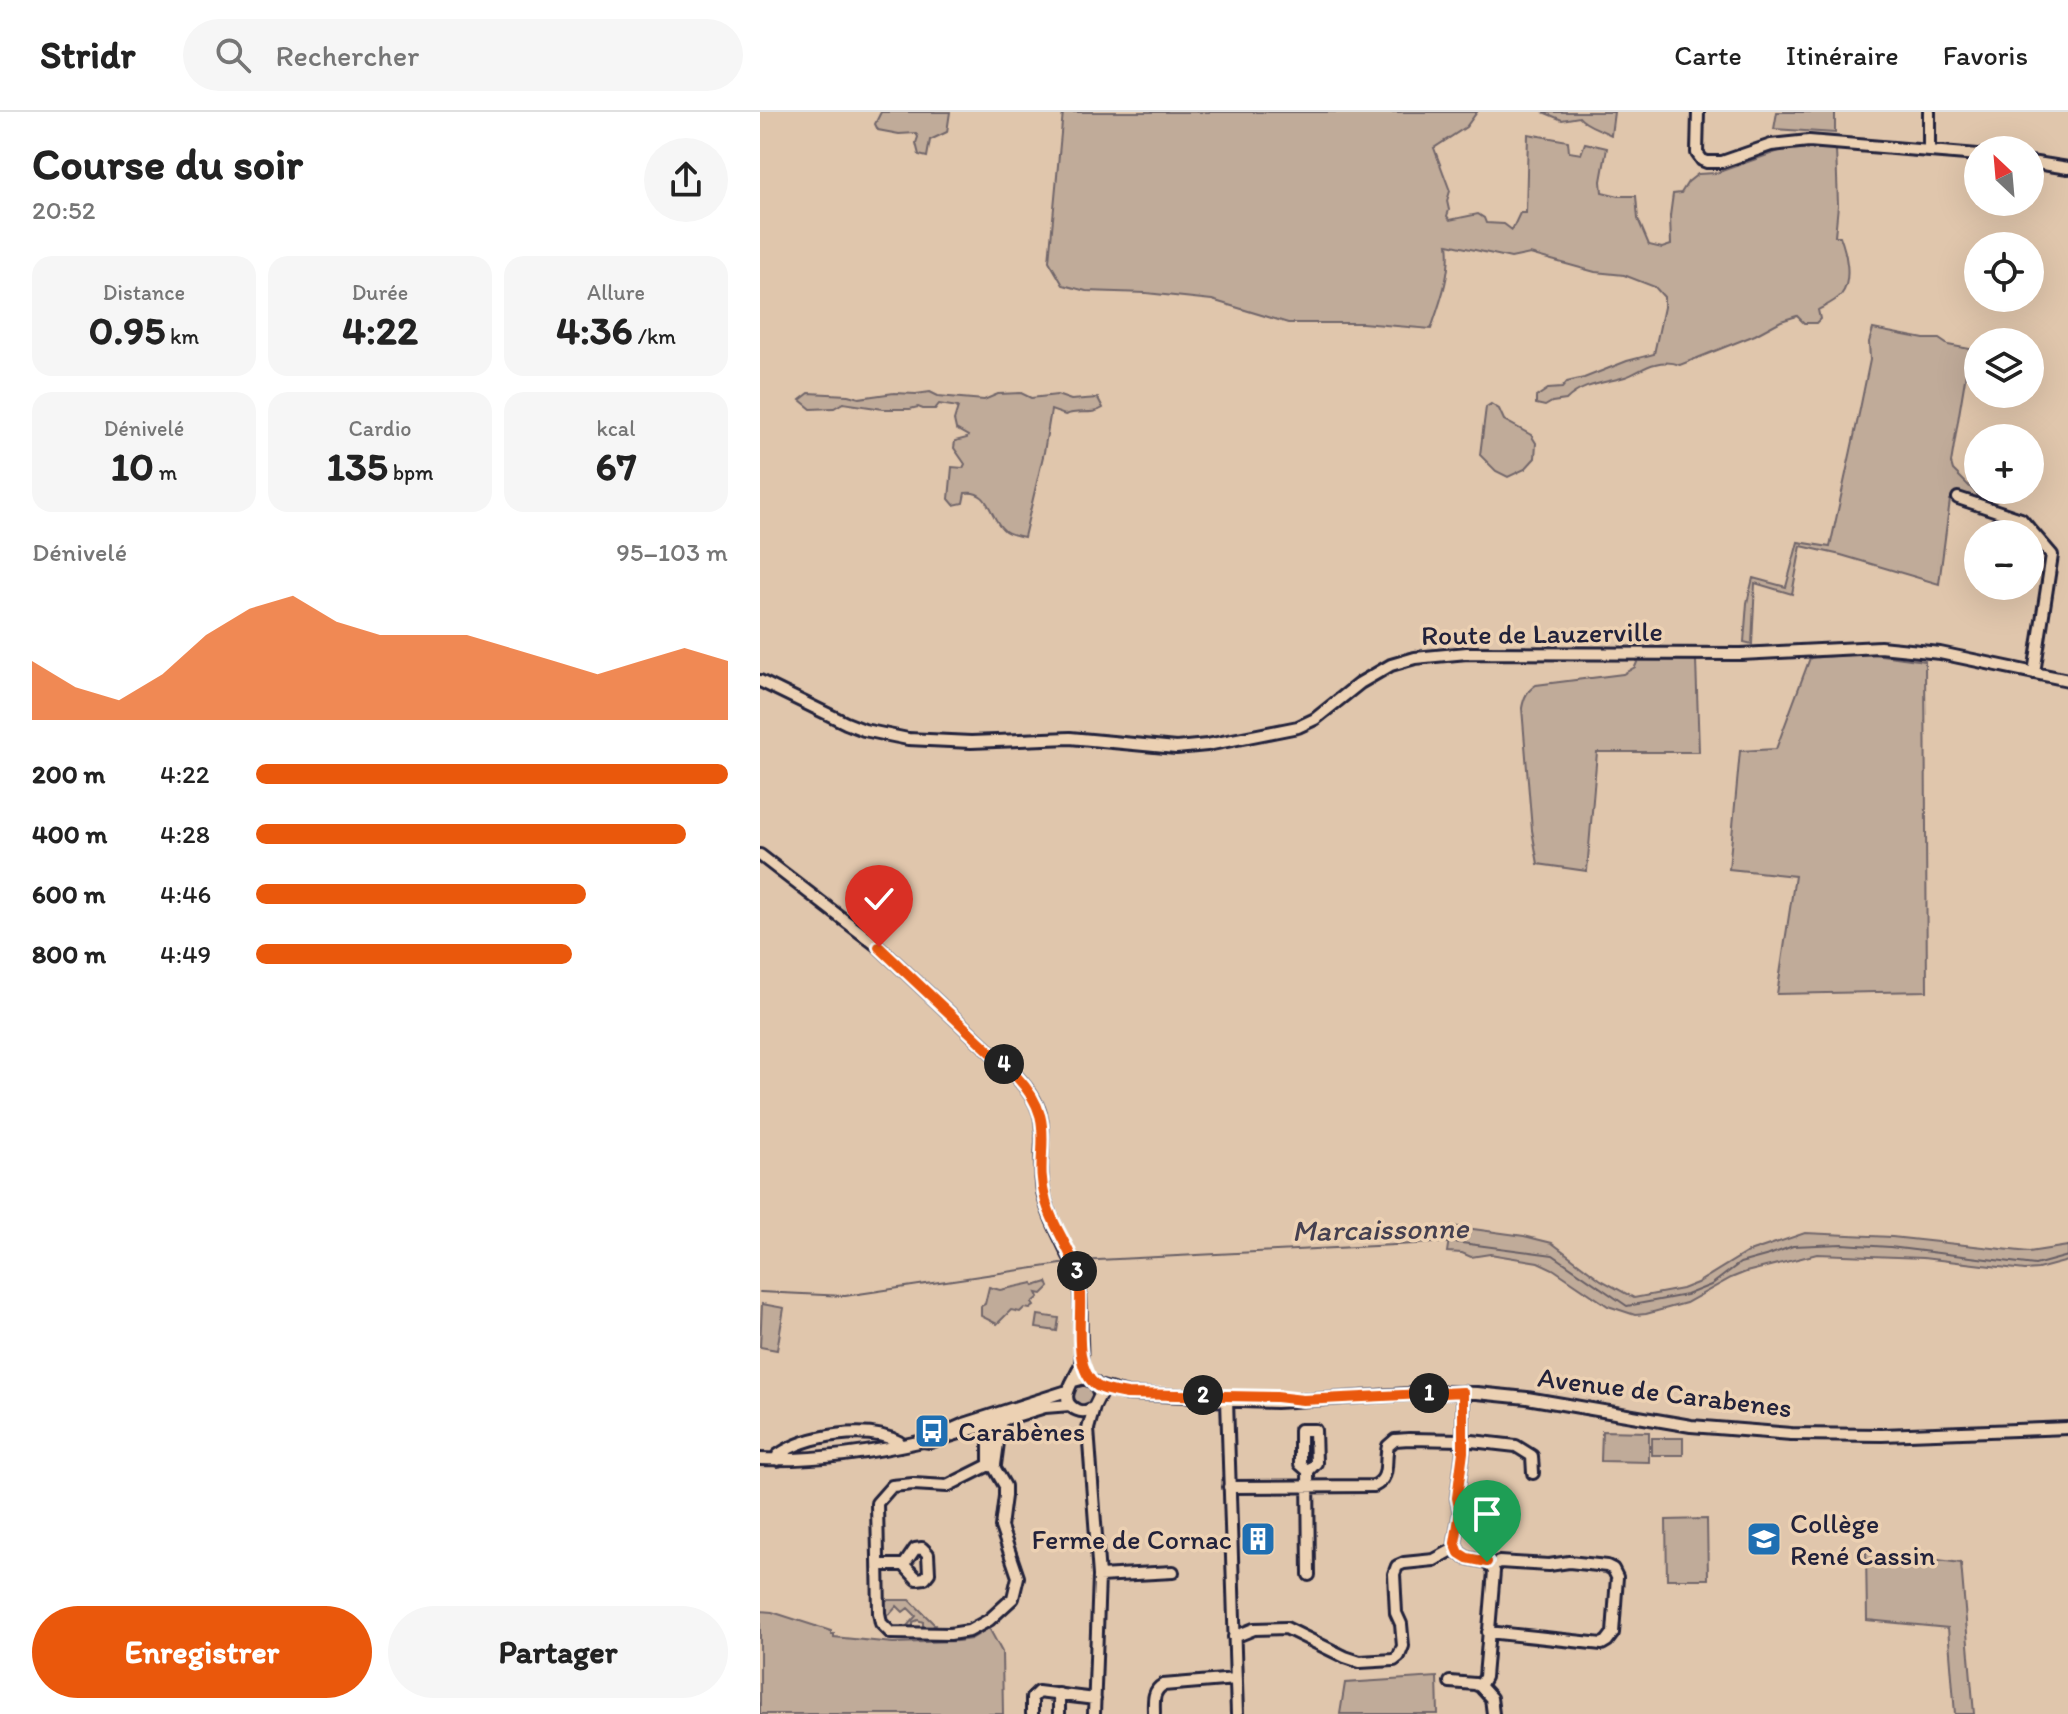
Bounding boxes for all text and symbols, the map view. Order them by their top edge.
search box [183,19,743,91]
text: Stridr [40,32,135,78]
icon: search [211,33,255,77]
text: Rechercher [275,37,419,74]
text: Carte [1674,38,1742,72]
text: Itinéraire [1786,38,1899,72]
text: Favoris [1943,38,2028,72]
north arrow [1964,136,2044,216]
map controls [1964,136,2044,600]
text: Course du soir [32,137,303,190]
button: share [644,138,728,222]
text: 20:52 [32,194,95,226]
button: locate [1964,232,2044,312]
text: Distance [103,279,185,306]
text: Durée [352,279,408,306]
text: Allure [587,279,645,306]
text: 0.95 [89,306,165,354]
text: 4:22 [342,306,418,354]
text: 4:36 [556,306,633,354]
text: km [165,323,199,350]
text: /km [633,323,676,350]
button: layers [1964,328,2044,408]
text: Dénivelé [104,415,184,442]
text: Cardio [349,415,411,442]
text: kcal [596,415,636,442]
button: + [1964,424,2044,504]
text: 10 [111,442,154,490]
text: 135 [326,442,388,490]
text: 67 [596,442,637,490]
text: m [154,459,177,486]
text: bpm [388,459,434,486]
button: − [1964,520,2044,600]
text: Dénivelé [32,536,127,568]
text: 95–103 m [616,536,728,568]
street label: Route de Lauzerville [1421,614,1663,652]
text: 200 m [32,758,105,790]
text: 4:22 [160,758,209,790]
text: 400 m [32,818,107,850]
text: 4:28 [160,818,210,850]
pin [845,865,913,947]
icon: check [857,877,901,921]
text: 600 m [32,878,106,910]
text: 4:46 [160,878,211,910]
text: 800 m [32,938,106,970]
text: 4:49 [160,938,211,970]
pin: 4 [984,1044,1024,1084]
text: 4 [997,1050,1011,1077]
water label: Marcaissonne [1291,1209,1470,1249]
pin: 3 [1057,1251,1097,1291]
text: 3 [1071,1257,1083,1284]
street label: Avenue de Carabenes [1536,1360,1794,1424]
pin: 1 [1409,1373,1449,1413]
pin: 2 [1183,1375,1223,1415]
text: 1 [1424,1379,1434,1406]
text: 2 [1197,1381,1209,1408]
bus stop icon: Carabènes [913,1412,951,1450]
place label: Carabènes [958,1414,1085,1448]
pin [1453,1480,1521,1562]
icon: arrive [1465,1492,1509,1536]
place label: Collège René Cassin [1790,1506,1936,1572]
building icon: Ferme de Cornac [1239,1520,1277,1558]
school or university icon: Collège René Cassin [1745,1520,1783,1558]
place label: Ferme de Cornac [1032,1522,1232,1556]
button: Enregistrer [32,1606,372,1698]
button: Partager [388,1606,728,1698]

